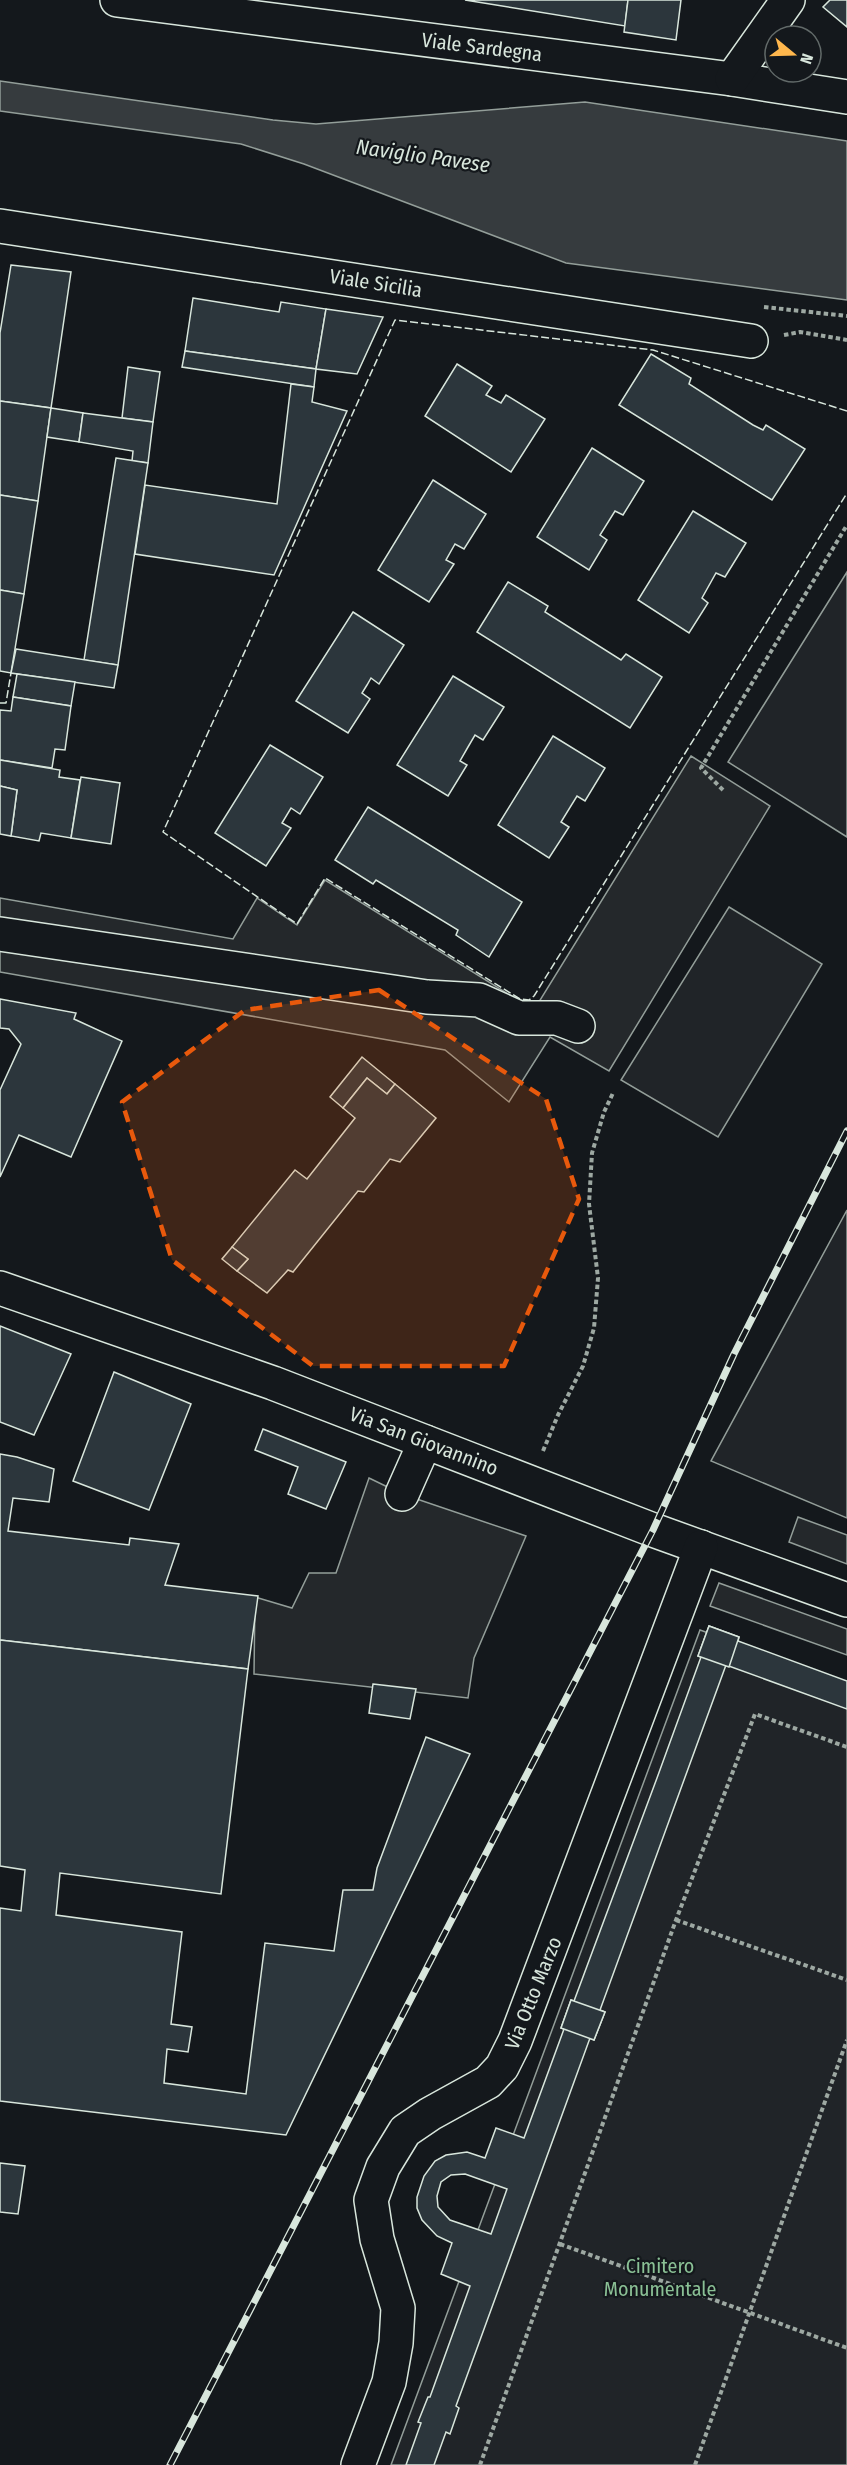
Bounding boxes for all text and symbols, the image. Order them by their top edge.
north arrow [763,24,823,84]
street label: Viale Sardegna [420,28,544,66]
text: N [796,51,817,66]
water label: Naviglio Pavese [354,134,492,178]
street label: Viale Sicilia [328,264,424,302]
street label: Via San Giovannino [346,1402,502,1480]
street label: Via Otto Marzo [500,1933,566,2053]
park label: Cimitero Monumentale [604,2254,716,2301]

